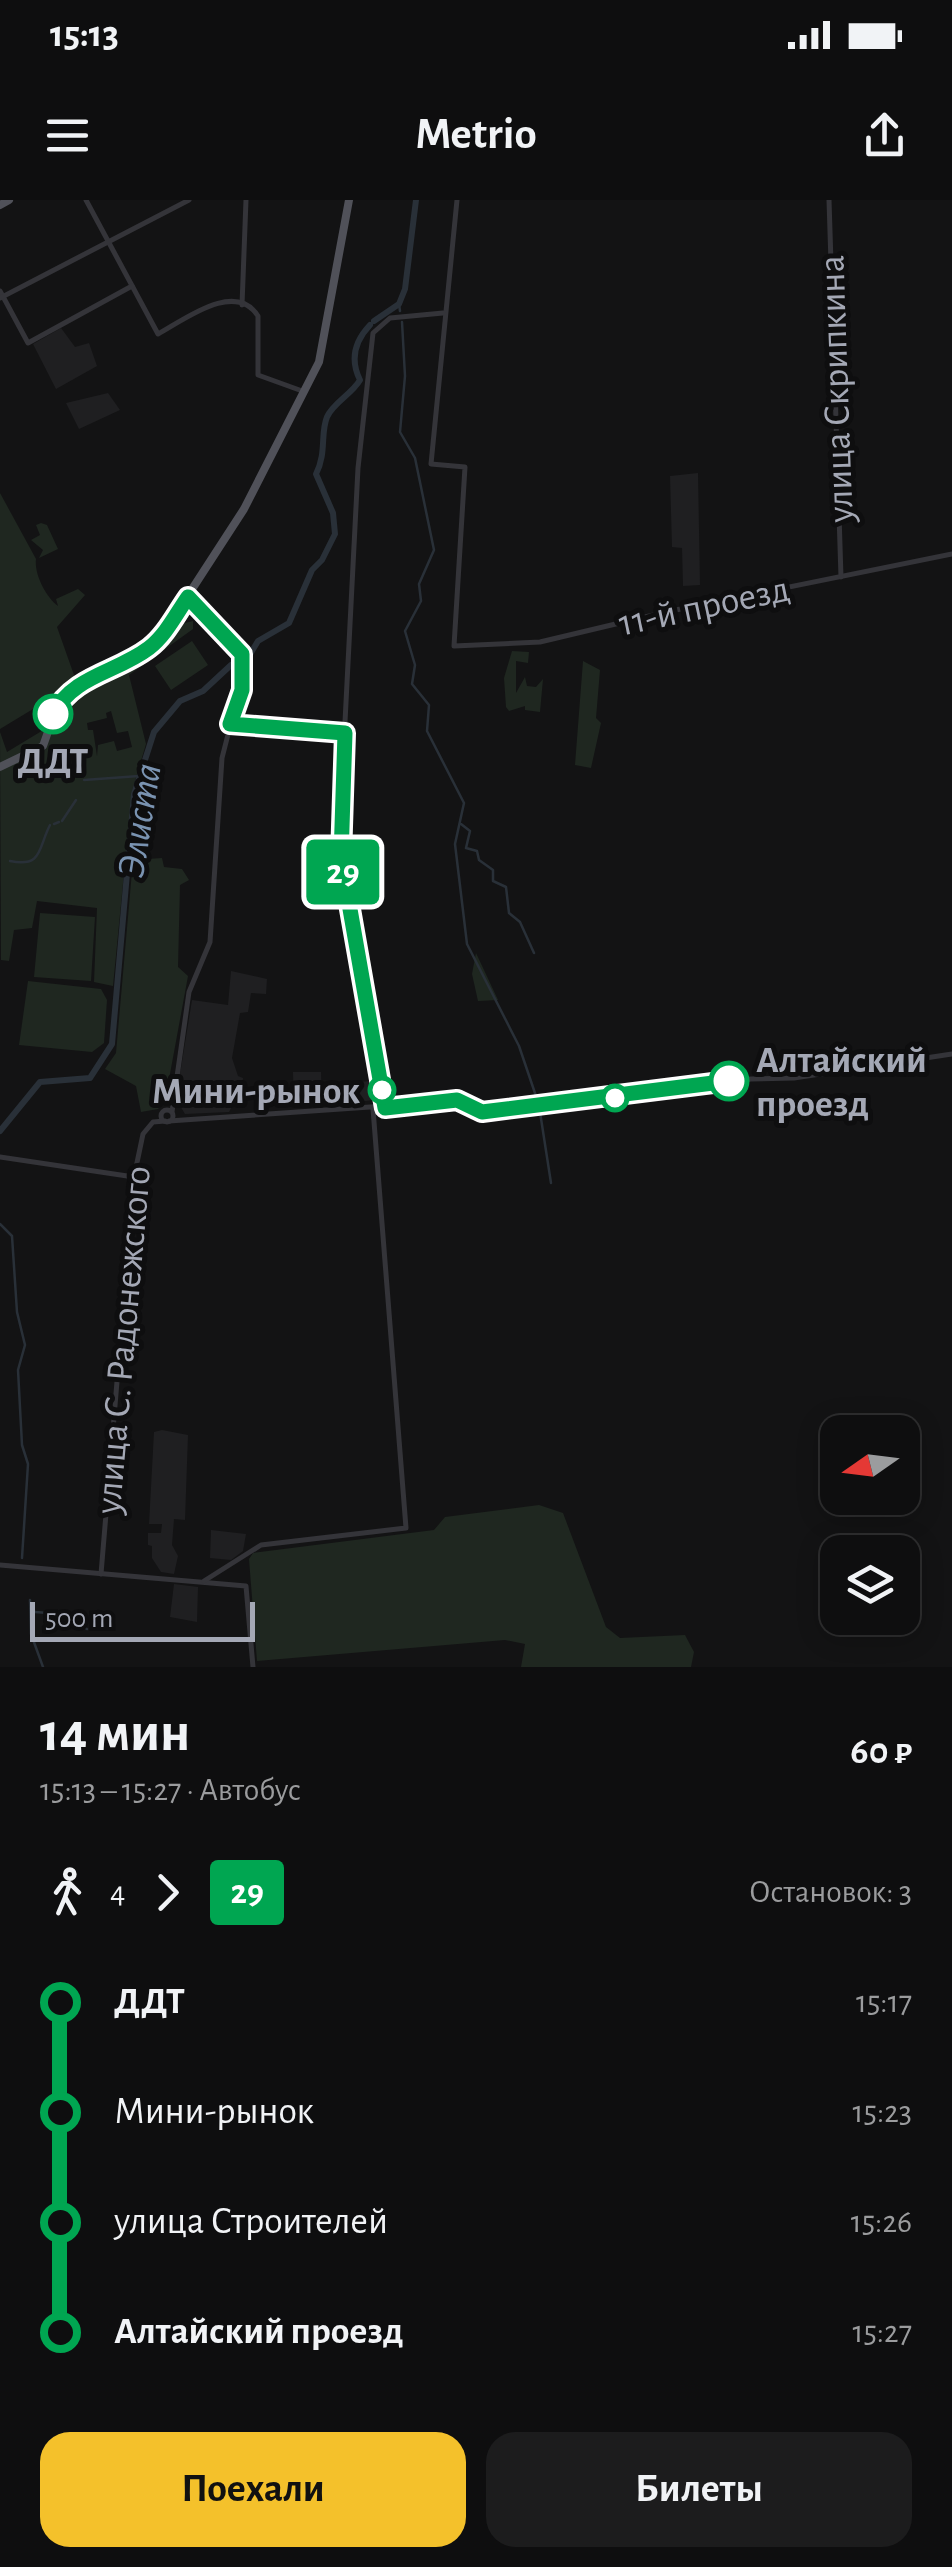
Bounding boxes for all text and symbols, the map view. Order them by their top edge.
text: 15:13 [50,16,119,54]
icon: menu [40,108,95,163]
icon: share [857,108,912,163]
text: Metrio [415,112,537,157]
street label: улица Скрипкина [813,254,861,524]
street label: 11-й проезд [616,570,793,644]
marker: ДДТ [34,695,72,733]
place label: ДДТ [18,743,89,781]
water label: Элиста [111,760,169,880]
line badge: 29 [298,840,388,904]
text: 29 [326,855,360,890]
place label: Алтайский проезд [756,1042,927,1124]
marker: Алтайский проезд [710,1062,748,1100]
place label: Мини-рынок [152,1073,360,1111]
marker: Мини-рынок [369,1077,395,1103]
unlabelled marker [602,1085,628,1111]
street label: улица С. Радонежского [90,1165,158,1517]
north arrow [820,1415,920,1515]
map controls [820,1415,920,1635]
button: layers [820,1535,920,1635]
scale bar [30,1597,255,1642]
text: 500 m [45,1605,113,1633]
text: 14 мин [40,1706,190,1761]
text: 60 ₽ [850,1733,912,1771]
text: 15:13 – 15:27 · Автобус [40,1774,301,1806]
icon: walk [40,1865,95,1920]
icon: forward [140,1865,195,1920]
text: 29 [230,1875,264,1910]
text: 4 [110,1876,125,1908]
text: Остановок: 3 [749,1876,912,1908]
text: ДДТ [114,1983,185,2021]
text: 15:17 [856,1986,912,2018]
text: Мини-рынок [114,2093,314,2131]
text: 15:23 [853,2096,912,2128]
text: улица Строителей [114,2203,388,2241]
text: 15:26 [851,2206,912,2238]
text: Алтайский проезд [114,2313,404,2351]
text: 15:27 [852,2316,912,2348]
button: Поехали [40,2432,466,2547]
button: Билеты [486,2432,912,2547]

